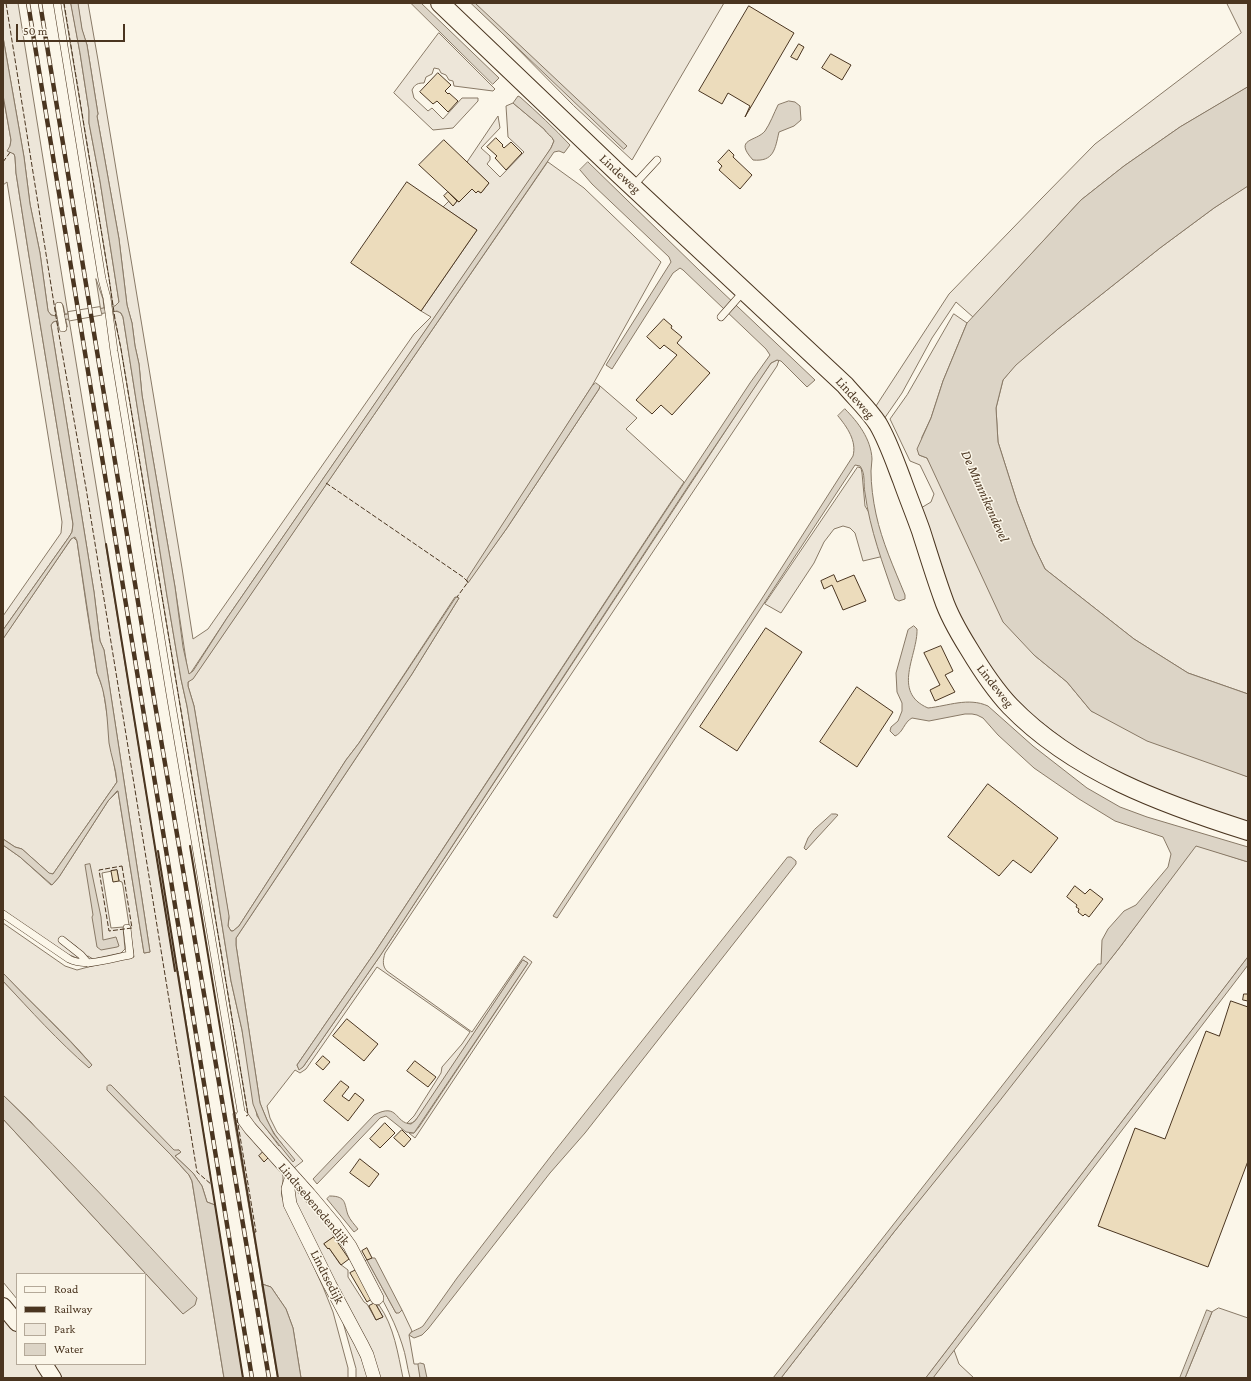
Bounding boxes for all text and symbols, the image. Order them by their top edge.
scale bar [18,16,127,42]
text: 50 m [23,24,47,38]
street label: Lindeweg [596,151,644,197]
street label: Lindeweg [832,374,878,422]
water label: De Munnikendevel [957,448,1013,544]
street label: Lindeweg [973,661,1017,711]
street label: Lindtsebenedendijk [275,1160,353,1248]
street label: Lindtsedijk [307,1247,347,1307]
legend [16,1273,146,1365]
text: Road [54,1282,78,1296]
text: Railway [54,1302,92,1316]
text: Park [54,1322,75,1336]
text: Water [54,1342,83,1356]

